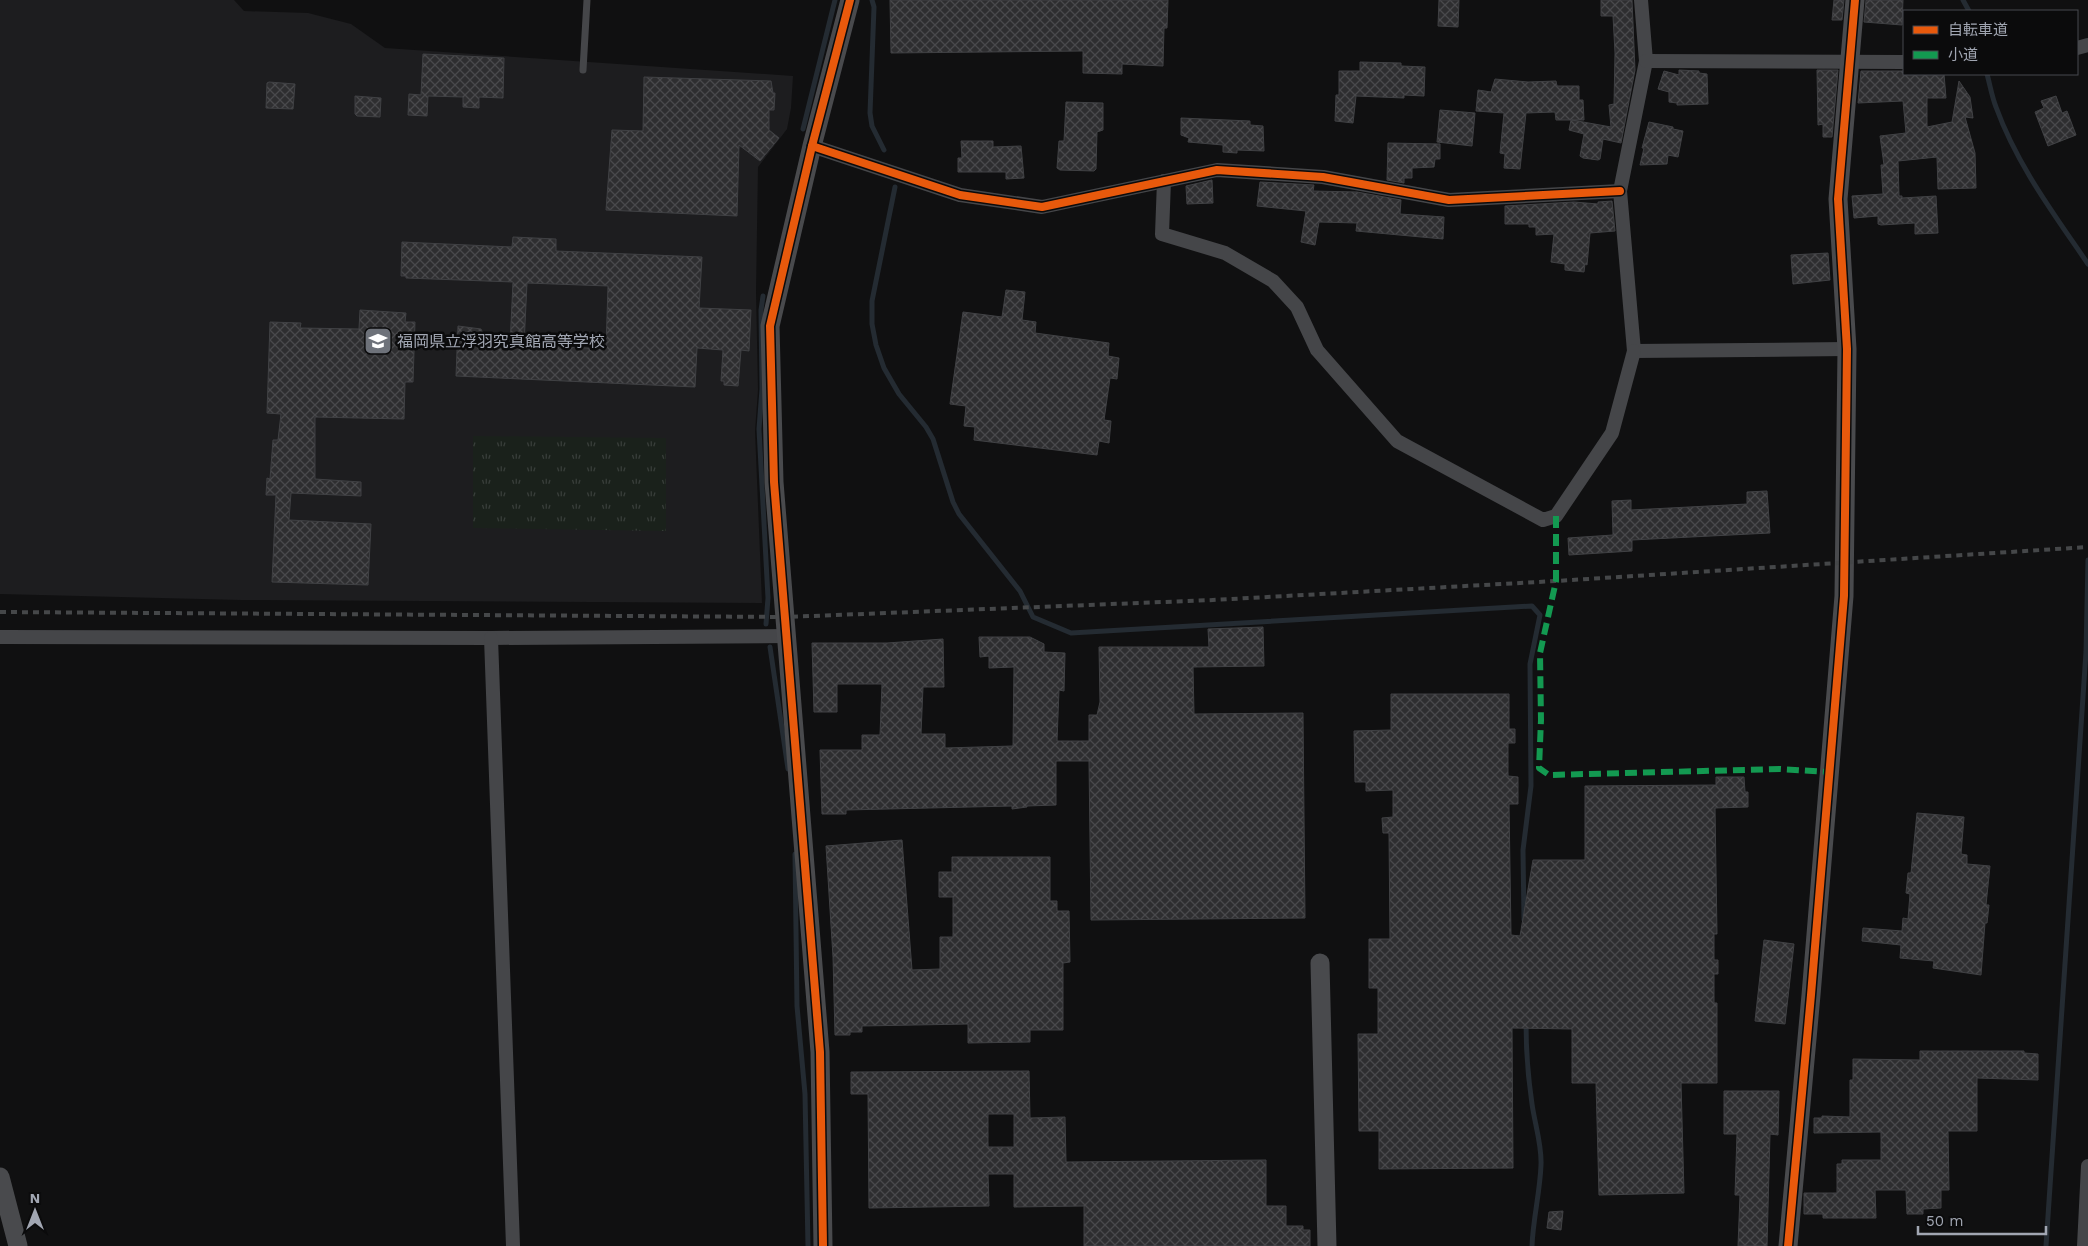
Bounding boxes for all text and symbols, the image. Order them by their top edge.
legend [1903,10,2078,75]
text: 自転車道 [1948,21,2008,39]
text: 小道 [1948,46,1978,64]
school or university icon: 福岡県立浮羽究真館高等学校 [363,326,393,356]
place label: 福岡県立浮羽究真館高等学校 [397,332,605,351]
north arrow [10,1186,60,1236]
text: N [30,1190,40,1206]
scale bar [1918,1204,2046,1236]
text: 50 m [1926,1212,1963,1230]

